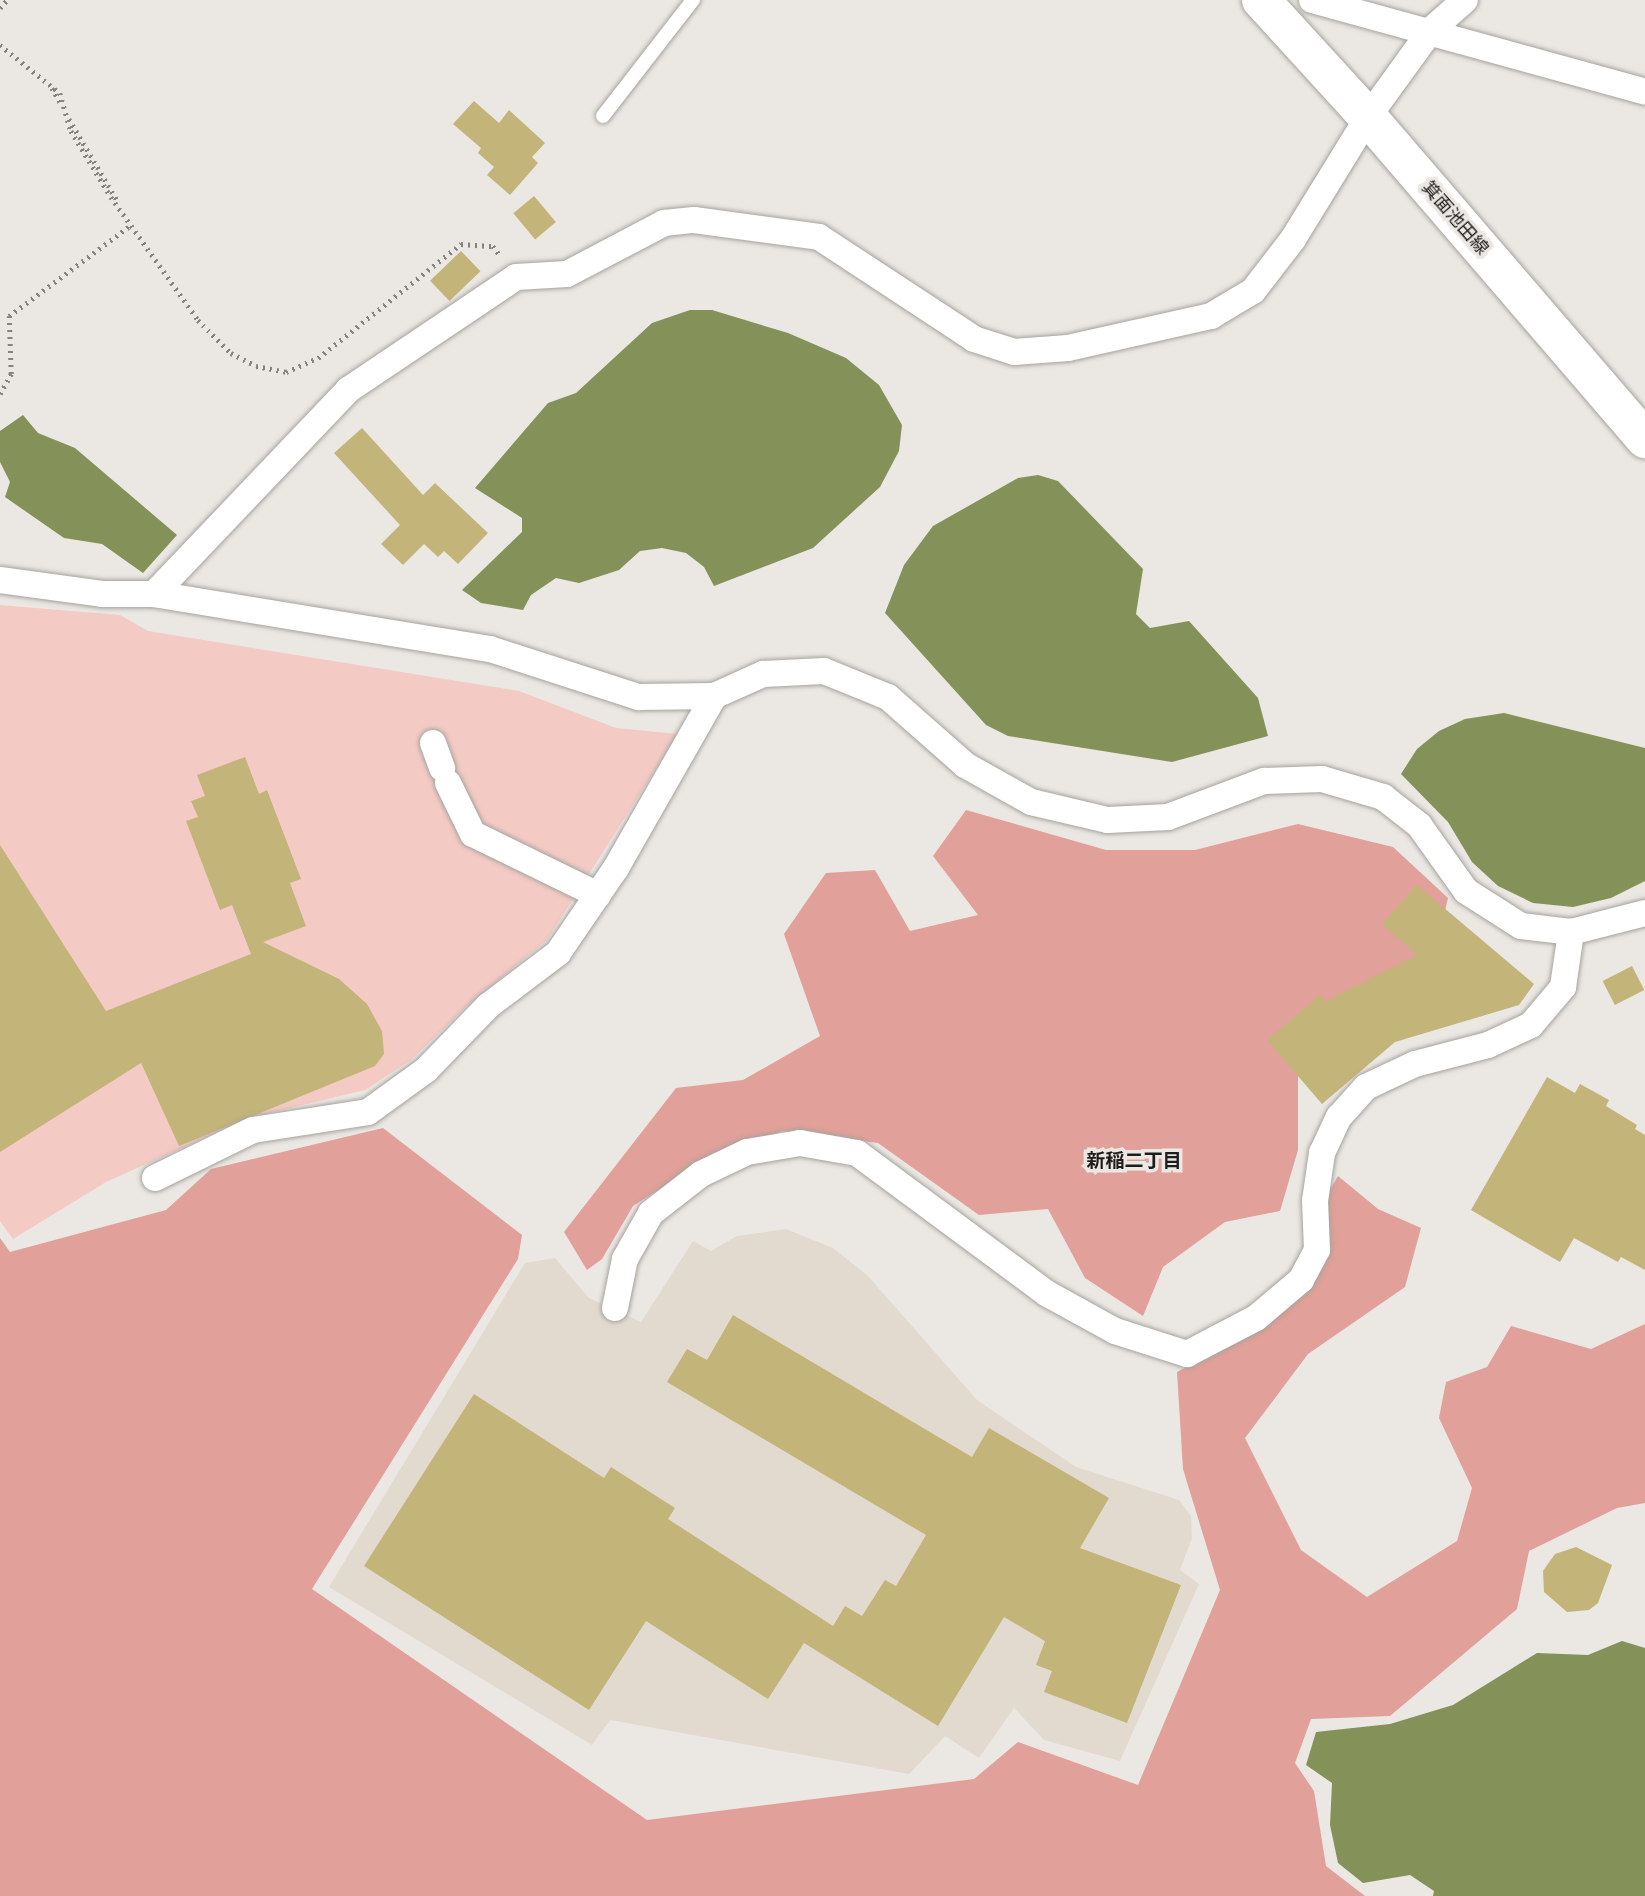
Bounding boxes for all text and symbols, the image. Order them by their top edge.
street label: 箕面池田線 [1417,177,1493,259]
district label: 新稲二丁目 [1087,1150,1181,1172]

